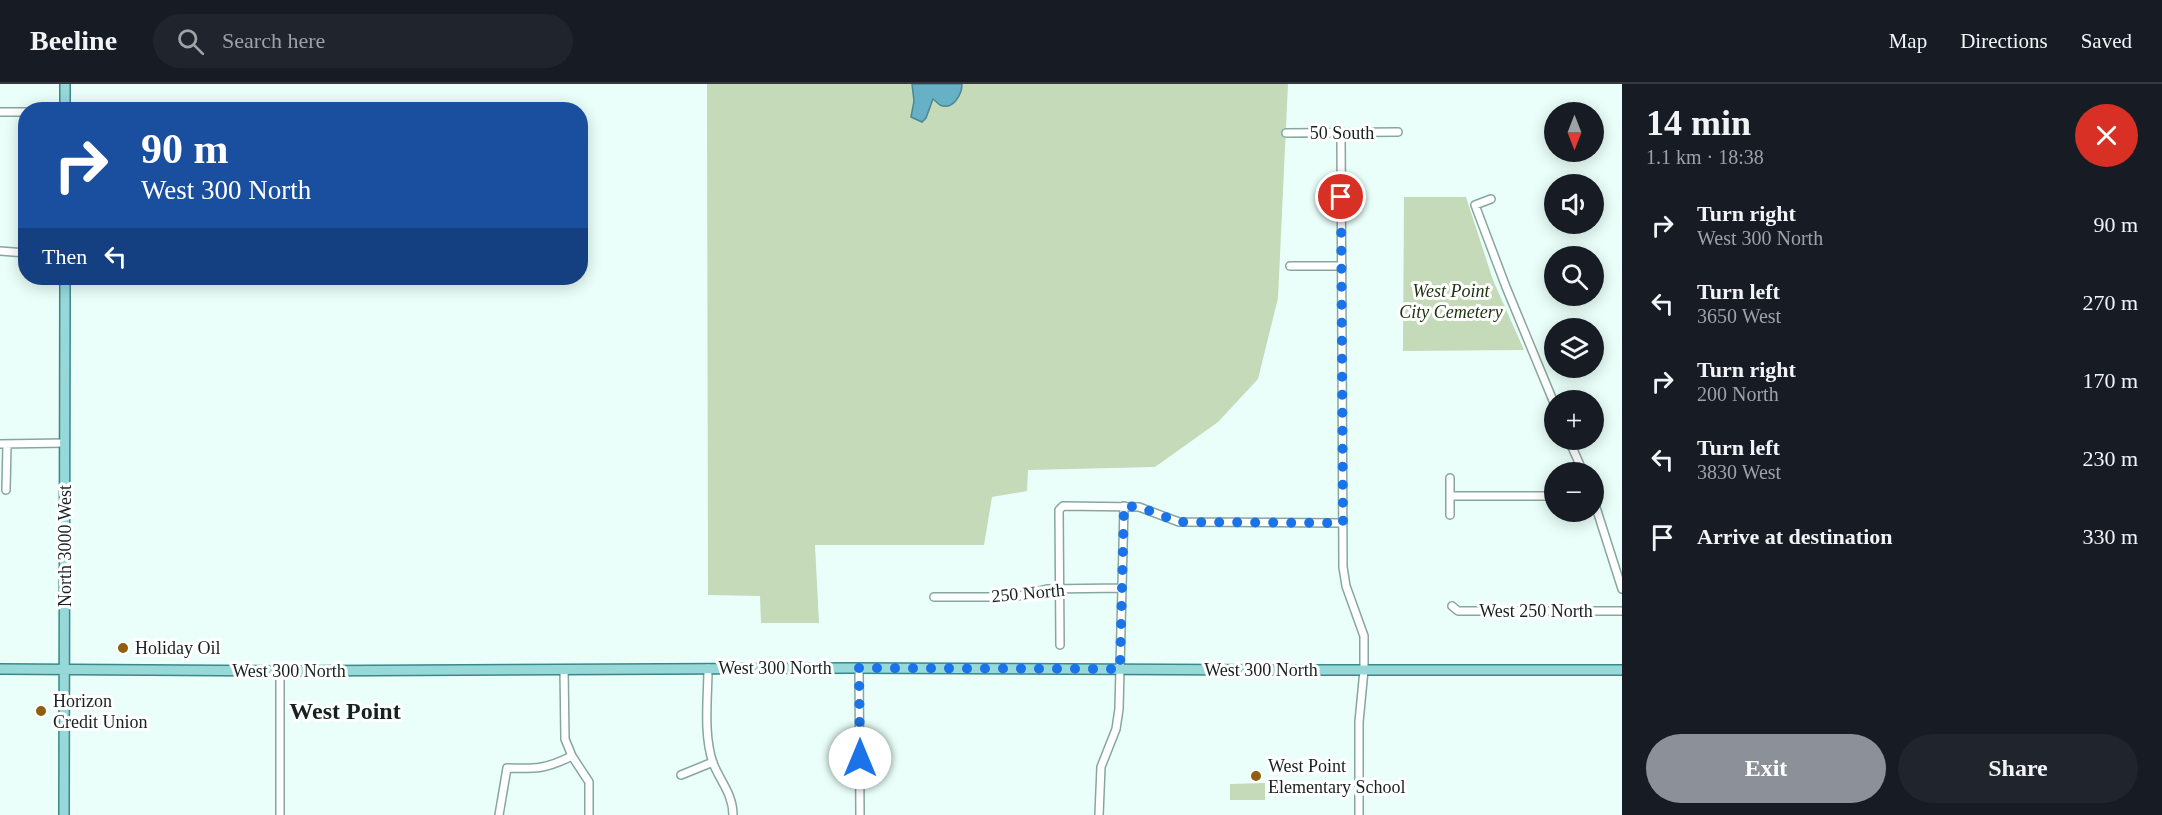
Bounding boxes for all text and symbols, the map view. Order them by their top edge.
search box [153,14,573,68]
text: Beeline [30,25,117,56]
icon: search [174,25,207,58]
text: Search here [222,28,325,53]
text: Map [1889,29,1927,53]
text: Directions [1960,29,2048,53]
text: Saved [2081,29,2132,53]
north arrow [1544,102,1604,162]
map controls [1544,102,1604,522]
text: 14 min [1646,103,1751,143]
button: close [2075,104,2138,167]
street label: 50 South [1310,123,1374,143]
icon: right [42,126,120,204]
text: 90 m [141,126,229,172]
text: 1.1 km · 18:38 [1646,146,1764,168]
pin [1315,171,1366,222]
button: sound [1544,174,1604,234]
text: West 300 North [141,175,311,205]
icon: arrive [1324,180,1357,213]
text: Turn right [1697,201,1796,226]
icon: right [1646,209,1679,242]
text: 90 m [2093,212,2138,237]
text: West 300 North [1697,227,1823,249]
icon: left [99,240,132,273]
text: Then [42,244,87,269]
button: search [1544,246,1604,306]
text: Turn left [1697,279,1780,304]
park label: West Point City Cemetery [1399,281,1503,322]
icon: left [1646,287,1679,320]
text: 270 m [2082,290,2138,315]
text: 3650 West [1697,305,1781,327]
button: layers [1544,318,1604,378]
text: Turn right [1697,357,1796,382]
icon: right [1646,365,1679,398]
text: 170 m [2082,368,2138,393]
text: 200 North [1697,383,1779,405]
button: + [1544,390,1604,450]
text: Turn left [1697,435,1780,460]
icon: left [1646,443,1679,476]
text: 230 m [2082,446,2138,471]
text: 3830 West [1697,461,1781,483]
button: − [1544,462,1604,522]
street label: North 3000 West [55,485,75,607]
icon: arrive [1646,521,1679,554]
text: Arrive at destination [1697,524,1893,549]
text: 330 m [2082,524,2138,549]
street label: 250 North [991,580,1065,606]
street label: West 250 North [1479,601,1593,621]
place label: Holiday Oil [135,638,221,658]
marker: Holiday Oil [116,641,130,655]
street label: West 300 North [718,658,832,678]
street label: West 300 North [1204,660,1318,680]
street label: West 300 North [232,661,346,681]
place label: Horizon Credit Union [53,691,148,732]
district label: West Point [289,698,401,724]
marker: Horizon Credit Union [34,704,48,718]
position arrow [828,726,892,790]
button: Exit [1646,734,1886,803]
button: Share [1898,734,2138,803]
place label: West Point Elementary School [1268,756,1405,797]
marker: West Point Elementary School [1249,769,1263,783]

